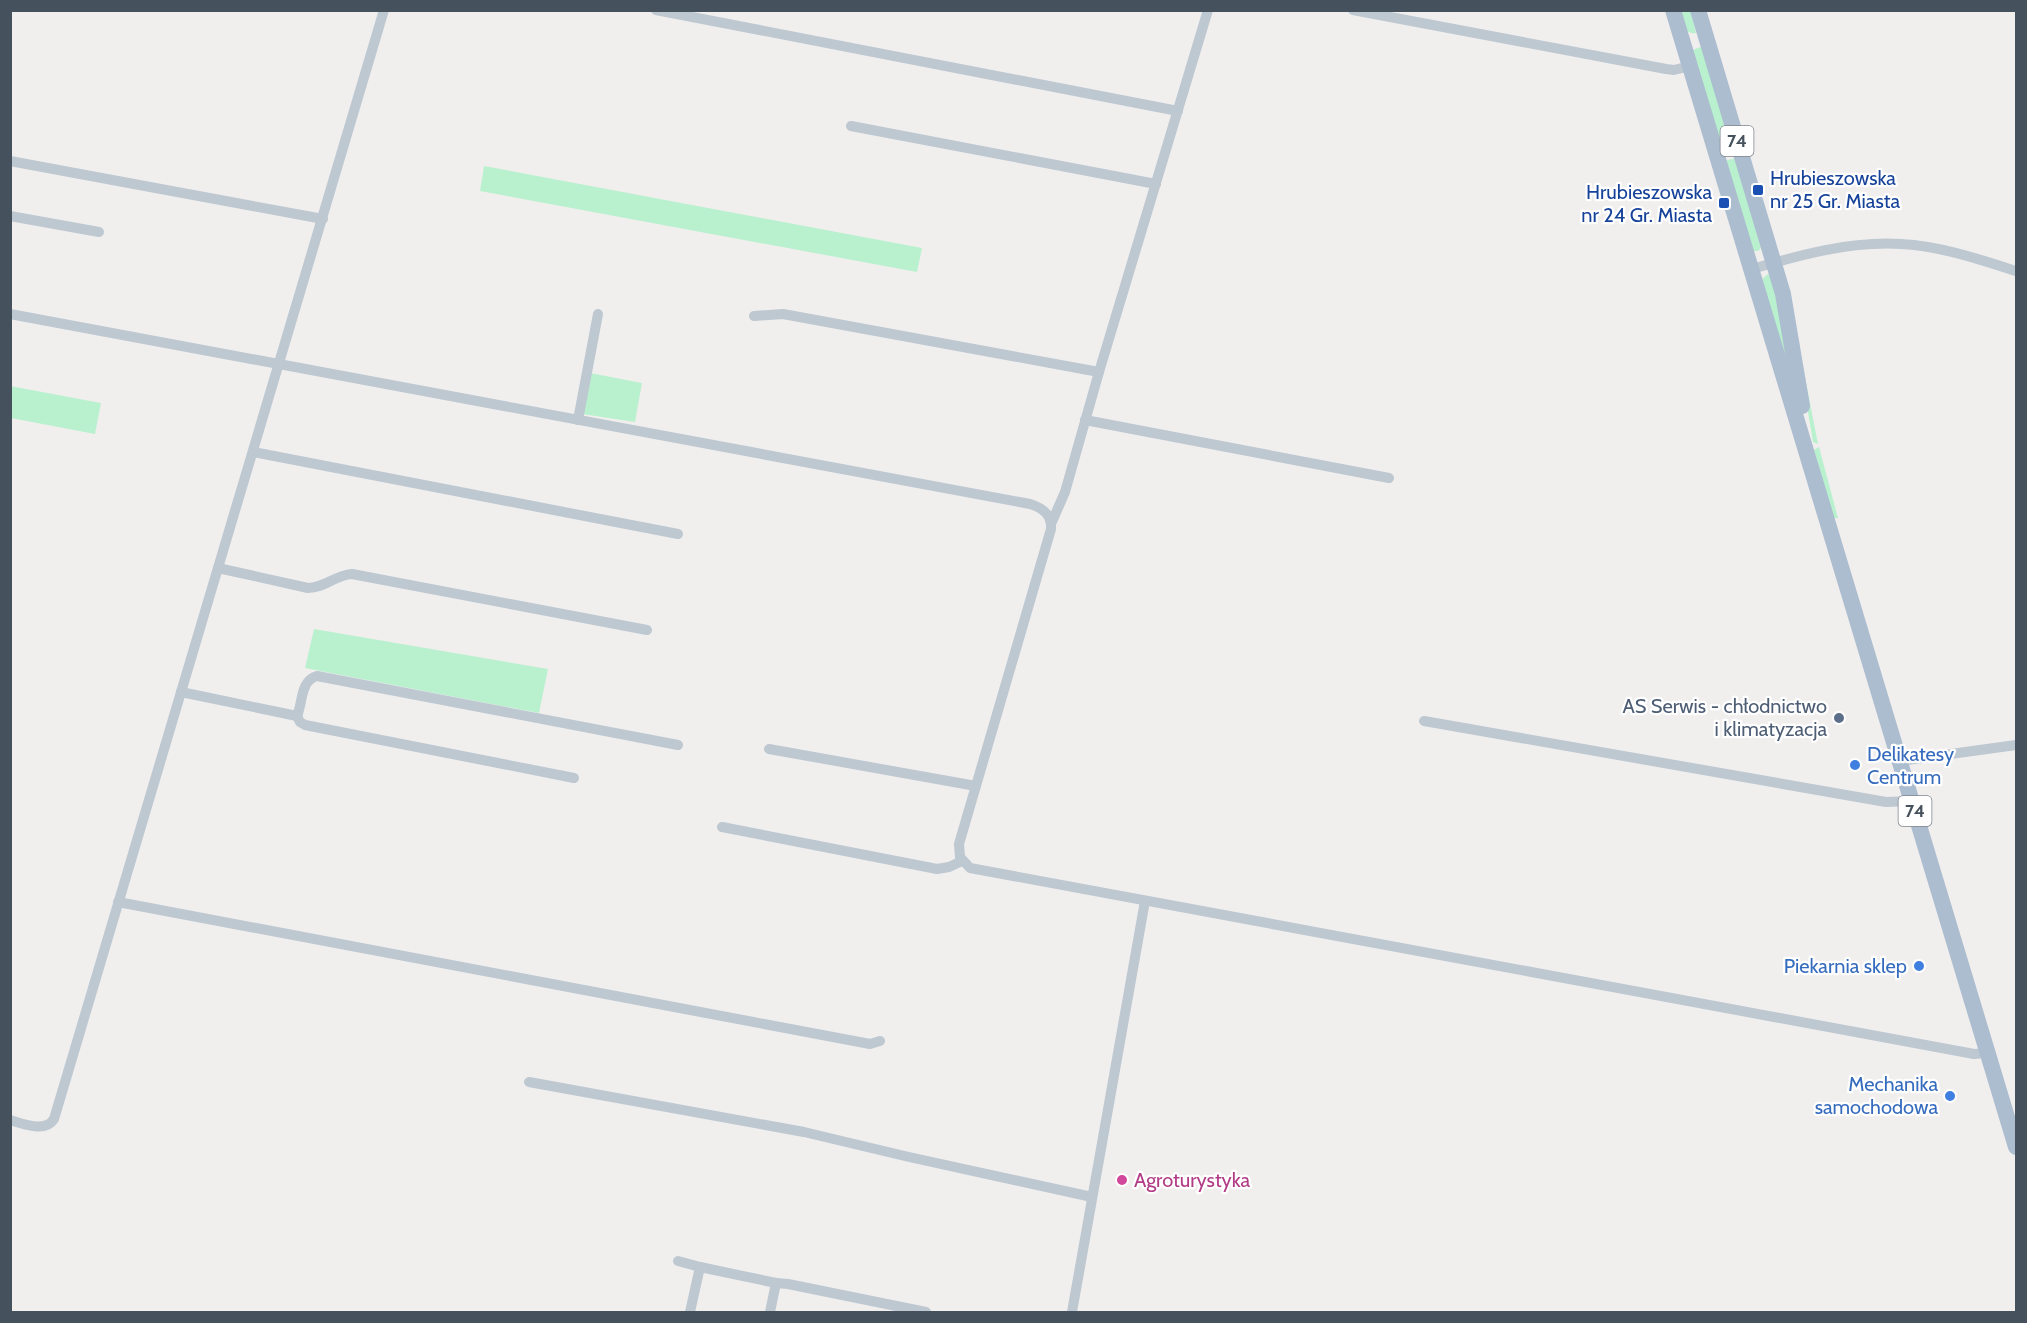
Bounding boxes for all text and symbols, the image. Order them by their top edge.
road number: 74 [1720,126,1754,156]
place label: Hrubieszowska nr 25 Gr. Miasta [1770,166,1900,213]
place label: Hrubieszowska nr 24 Gr. Miasta [1581,180,1712,227]
marker: Hrubieszowska nr 25 Gr. Miasta [1751,183,1765,197]
marker: Hrubieszowska nr 24 Gr. Miasta [1717,196,1731,210]
place label: AS Serwis - chłodnictwo i klimatyzacja [1622,694,1827,741]
marker: AS Serwis - chłodnictwo i klimatyzacja [1832,711,1846,725]
place label: Delikatesy Centrum [1867,742,1954,789]
marker: Delikatesy Centrum [1848,758,1862,772]
road number: 74 [1898,796,1932,826]
place label: Piekarnia sklep [1784,954,1907,978]
marker: Piekarnia sklep [1912,959,1926,973]
place label: Mechanika samochodowa [1815,1072,1938,1119]
marker: Mechanika samochodowa [1943,1089,1957,1103]
place label: Agroturystyka [1134,1168,1251,1192]
marker: Agroturystyka [1115,1173,1129,1187]

